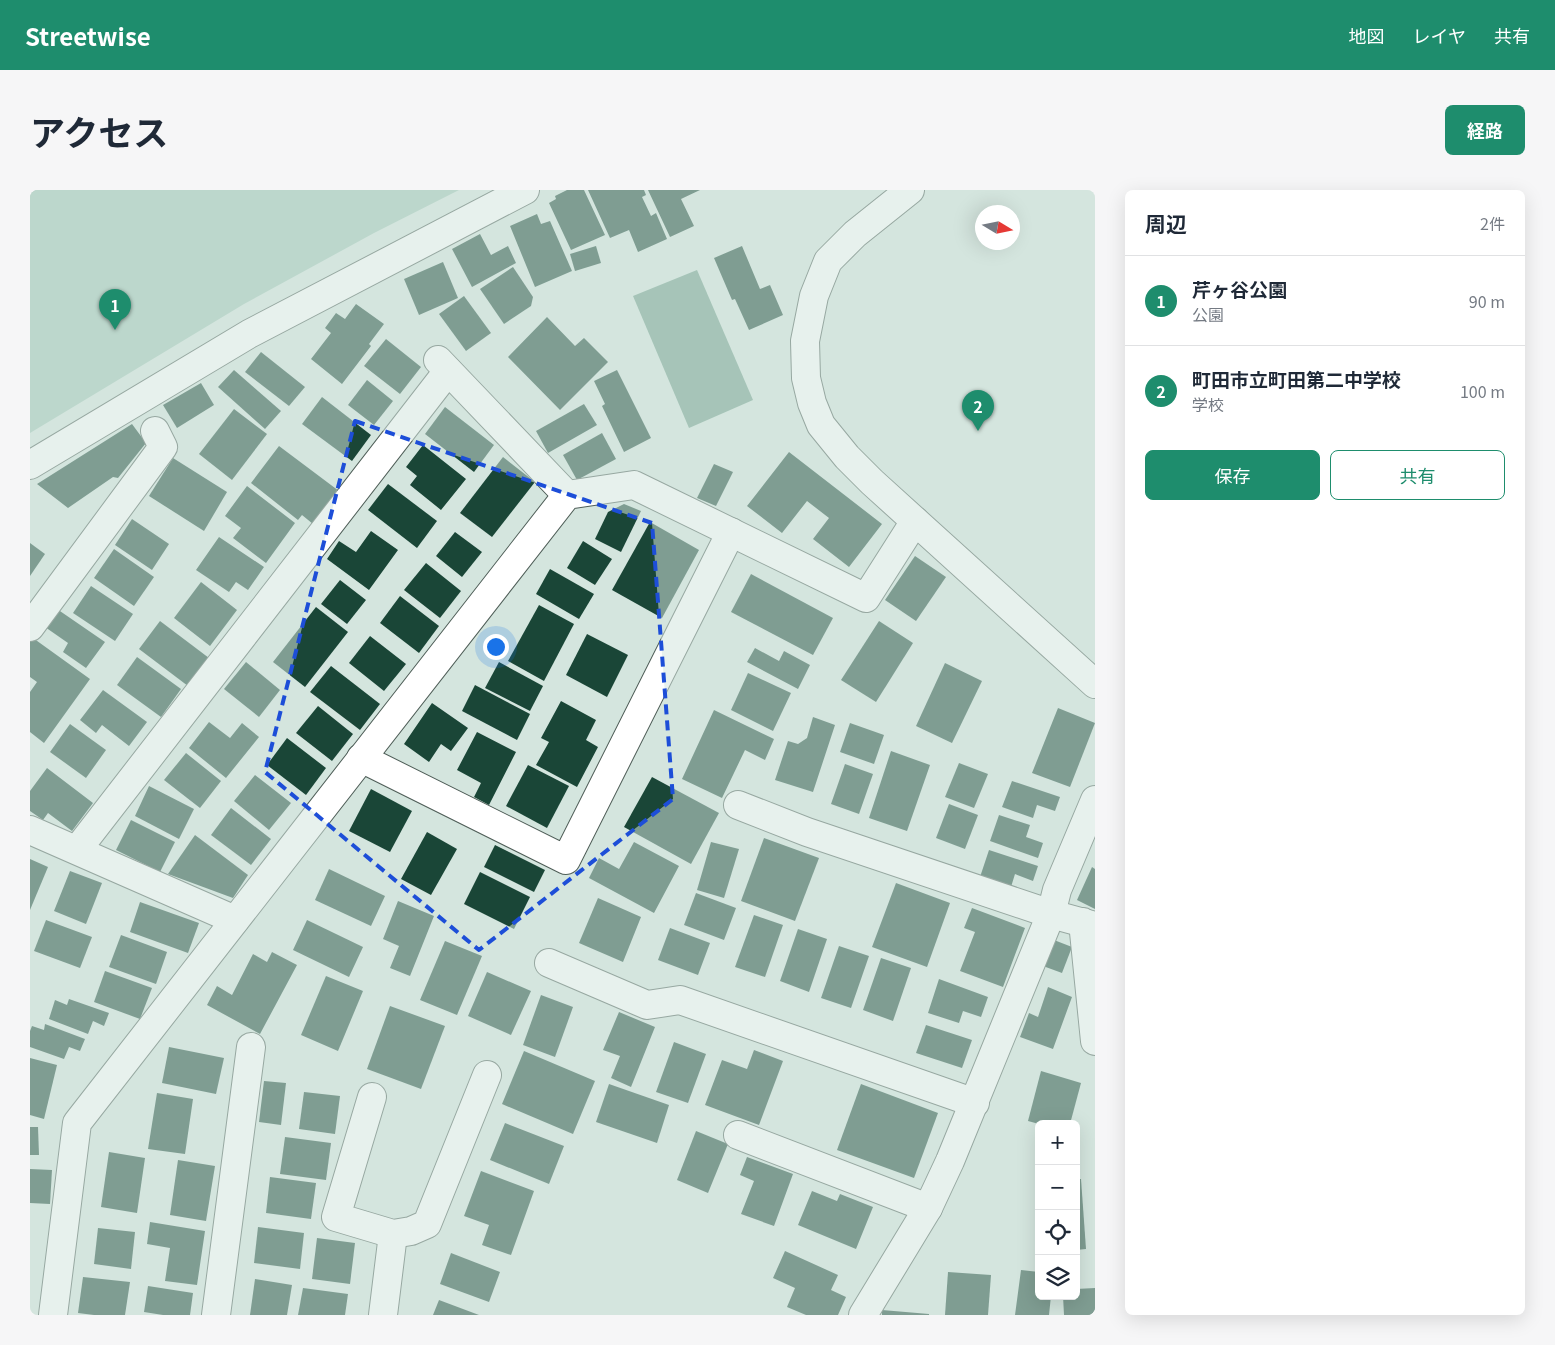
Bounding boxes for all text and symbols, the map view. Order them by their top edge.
text: Streetwise [25,18,151,53]
text: 地図 [1349,22,1385,48]
text: レイヤ [1413,22,1466,48]
text: 共有 [1494,22,1530,48]
text: アクセス [30,105,168,156]
button: 経路 [1445,105,1525,155]
north arrow [975,205,1020,250]
text: 周辺 [1145,208,1187,238]
text: 2件 [1480,211,1505,235]
text: 芹ヶ谷公園 [1192,275,1287,302]
pin: 1 [99,289,131,330]
text: 1 [1156,289,1166,313]
text: 90 m [1469,289,1505,313]
text: 公園 [1192,302,1224,326]
text: 町田市立町田第二中学校 [1192,365,1401,392]
text: 2 [1156,379,1166,403]
text: 100 m [1460,379,1505,403]
pin: 2 [962,390,994,431]
text: 学校 [1192,392,1224,416]
button: 保存 [1145,450,1320,500]
button: 共有 [1330,450,1505,500]
your location [483,634,509,660]
map controls [1035,1120,1080,1300]
button: + [1035,1120,1080,1165]
button: − [1035,1165,1080,1210]
button: locate [1035,1210,1080,1255]
button: layers [1035,1255,1080,1300]

